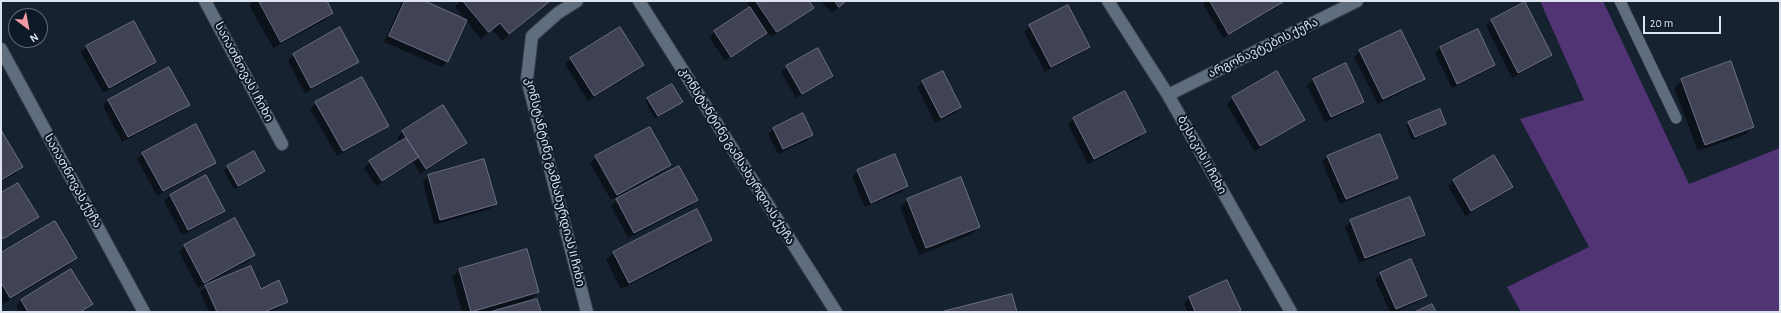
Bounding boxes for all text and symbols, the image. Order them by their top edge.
north arrow [8,8,48,48]
scale bar [1645,8,1723,34]
street label: არგონავტების ქუჩა [1205,15,1321,81]
text: 20 m [1650,17,1673,29]
street label: საიათნოვას I ჩიხი [212,20,276,124]
text: N [28,31,40,44]
street label: კონსტანტინე გამსახურდიას ქუჩა [676,65,798,247]
street label: კონსტანტინე გამსახურდიას II ჩიხი [522,76,588,288]
street label: ბესიკის II ჩიხი [1174,113,1230,197]
street label: საიათნოვას ქუჩა [41,131,105,231]

